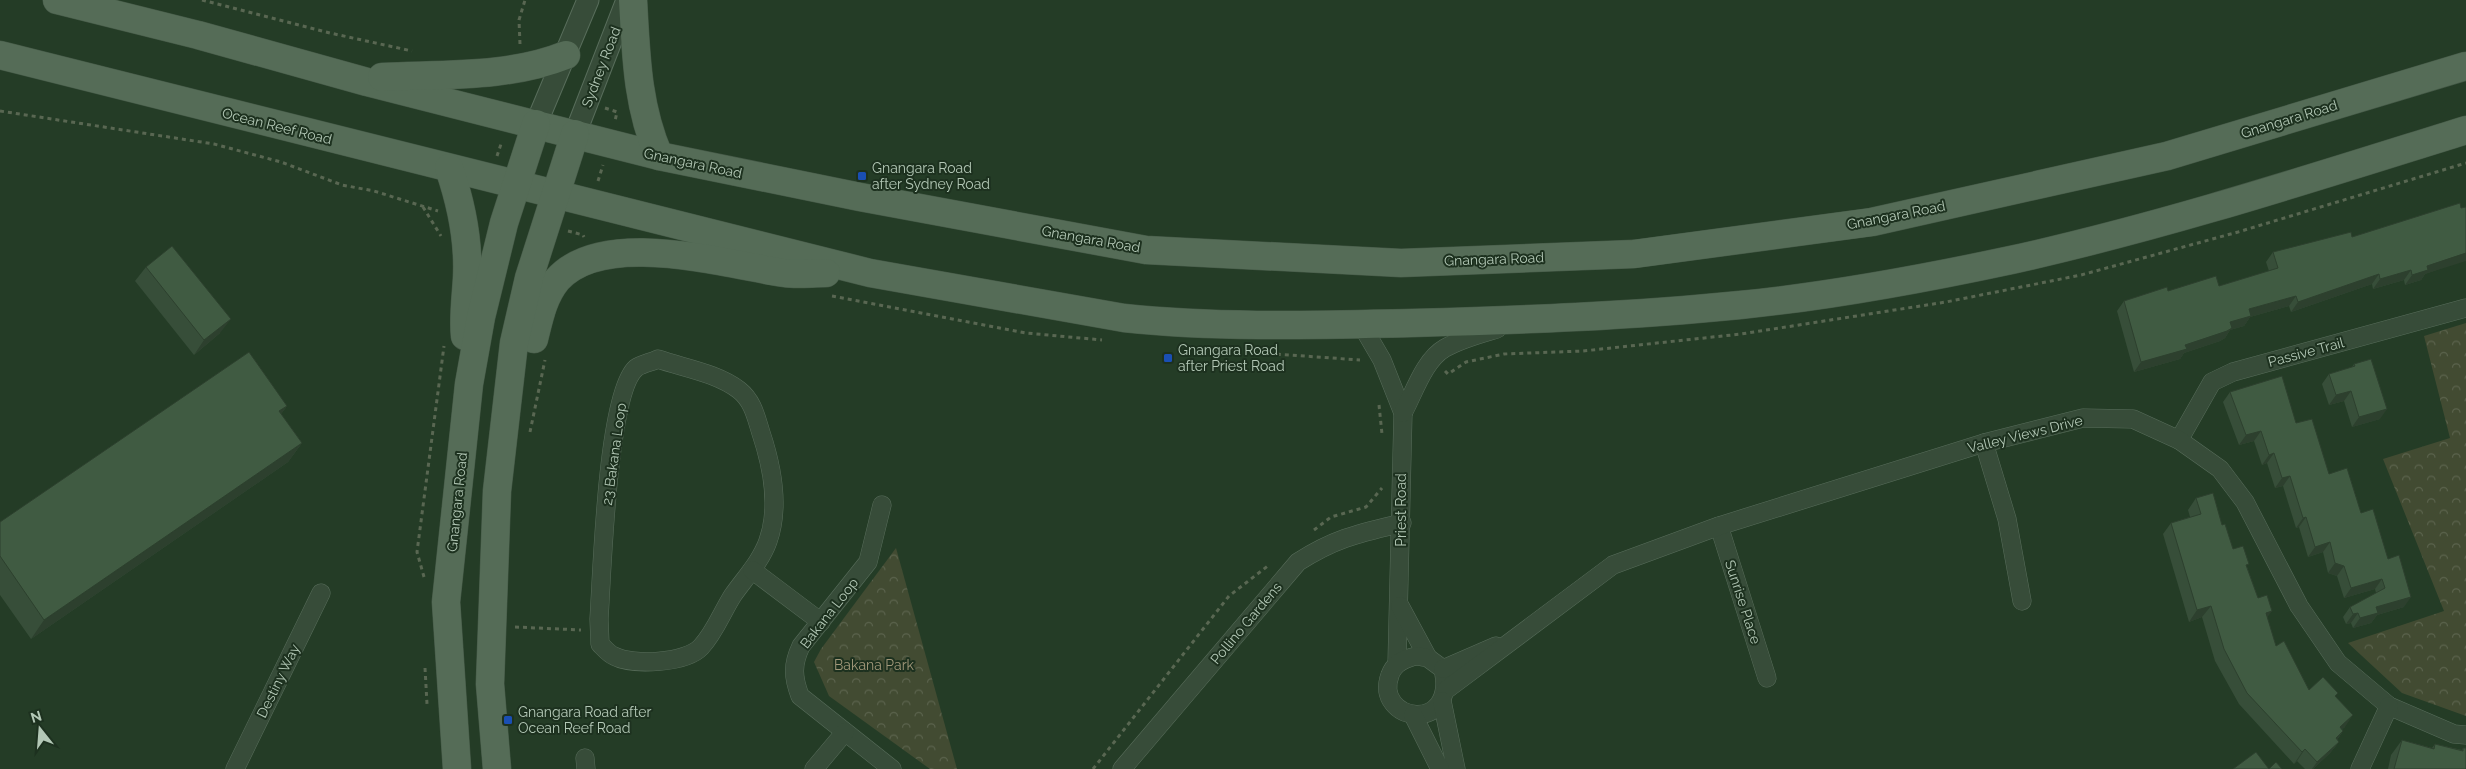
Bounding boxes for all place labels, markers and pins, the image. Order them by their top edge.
place label: Gnangara Road after Sydney Road [872,160,990,192]
marker: Gnangara Road after Sydney Road [856,170,868,182]
place label: Gnangara Road after Priest Road [1178,342,1285,374]
marker: Gnangara Road after Priest Road [1162,352,1174,364]
place label: Gnangara Road after Ocean Reef Road [518,704,651,736]
marker: Gnangara Road after Ocean Reef Road [502,714,514,726]

